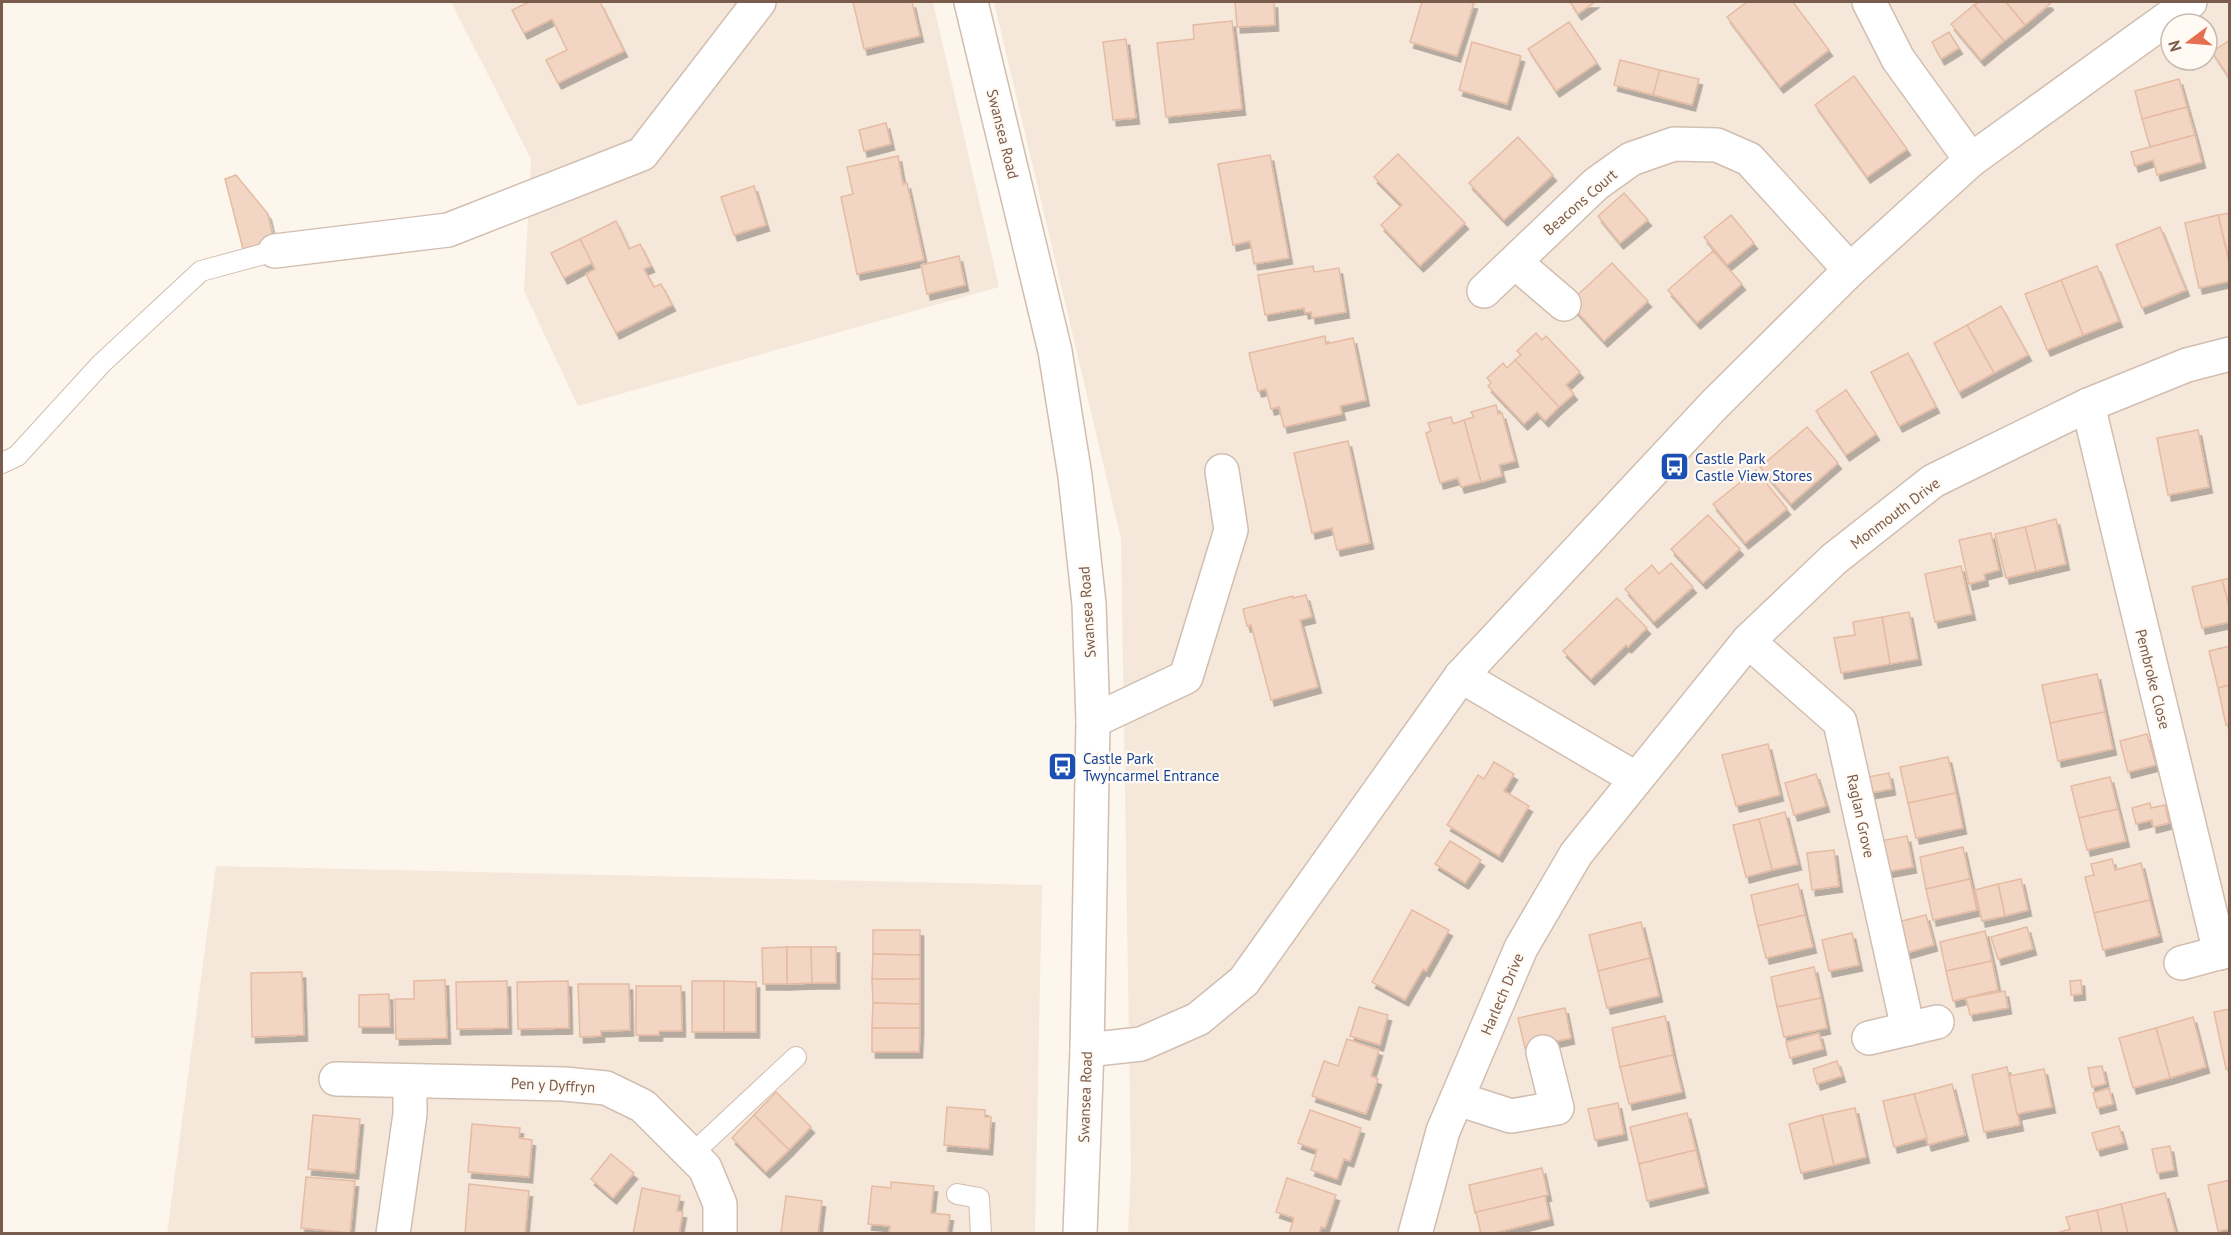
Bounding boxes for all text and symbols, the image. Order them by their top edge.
north arrow [2159,12,2219,72]
text: N [2164,38,2186,54]
street label: Swansea Road [983,87,1023,181]
street label: Beacons Court [1539,165,1621,239]
place label: Castle Park Castle View Stores [1695,449,1812,485]
bus stop icon: Castle Park Castle View Stores [1658,451,1690,483]
street label: Monmouth Drive [1846,473,1944,553]
street label: Swansea Road [1074,566,1100,658]
street label: Pembroke Close [2131,627,2175,731]
place label: Castle Park Twyncarmel Entrance [1083,749,1219,785]
bus stop icon: Castle Park Twyncarmel Entrance [1046,751,1078,783]
street label: Raglan Grove [1843,772,1879,860]
street label: Harlech Drive [1476,950,1528,1038]
street label: Swansea Road [1074,1051,1096,1143]
street label: Pen y Dyffryn [510,1073,596,1097]

